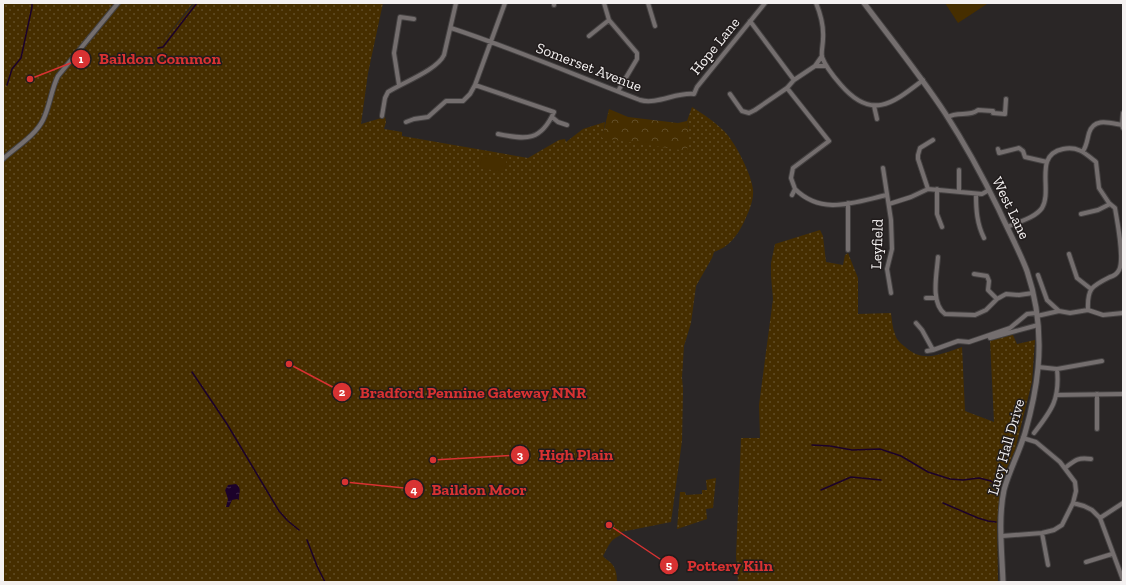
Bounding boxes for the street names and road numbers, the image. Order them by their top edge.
street label: Hope Lane [686,14,744,78]
street label: Somerset Avenue [534,39,644,95]
street label: West Lane [988,174,1034,242]
street label: Leyfield [867,218,887,270]
street label: Lucy Hall Drive [984,397,1028,497]

